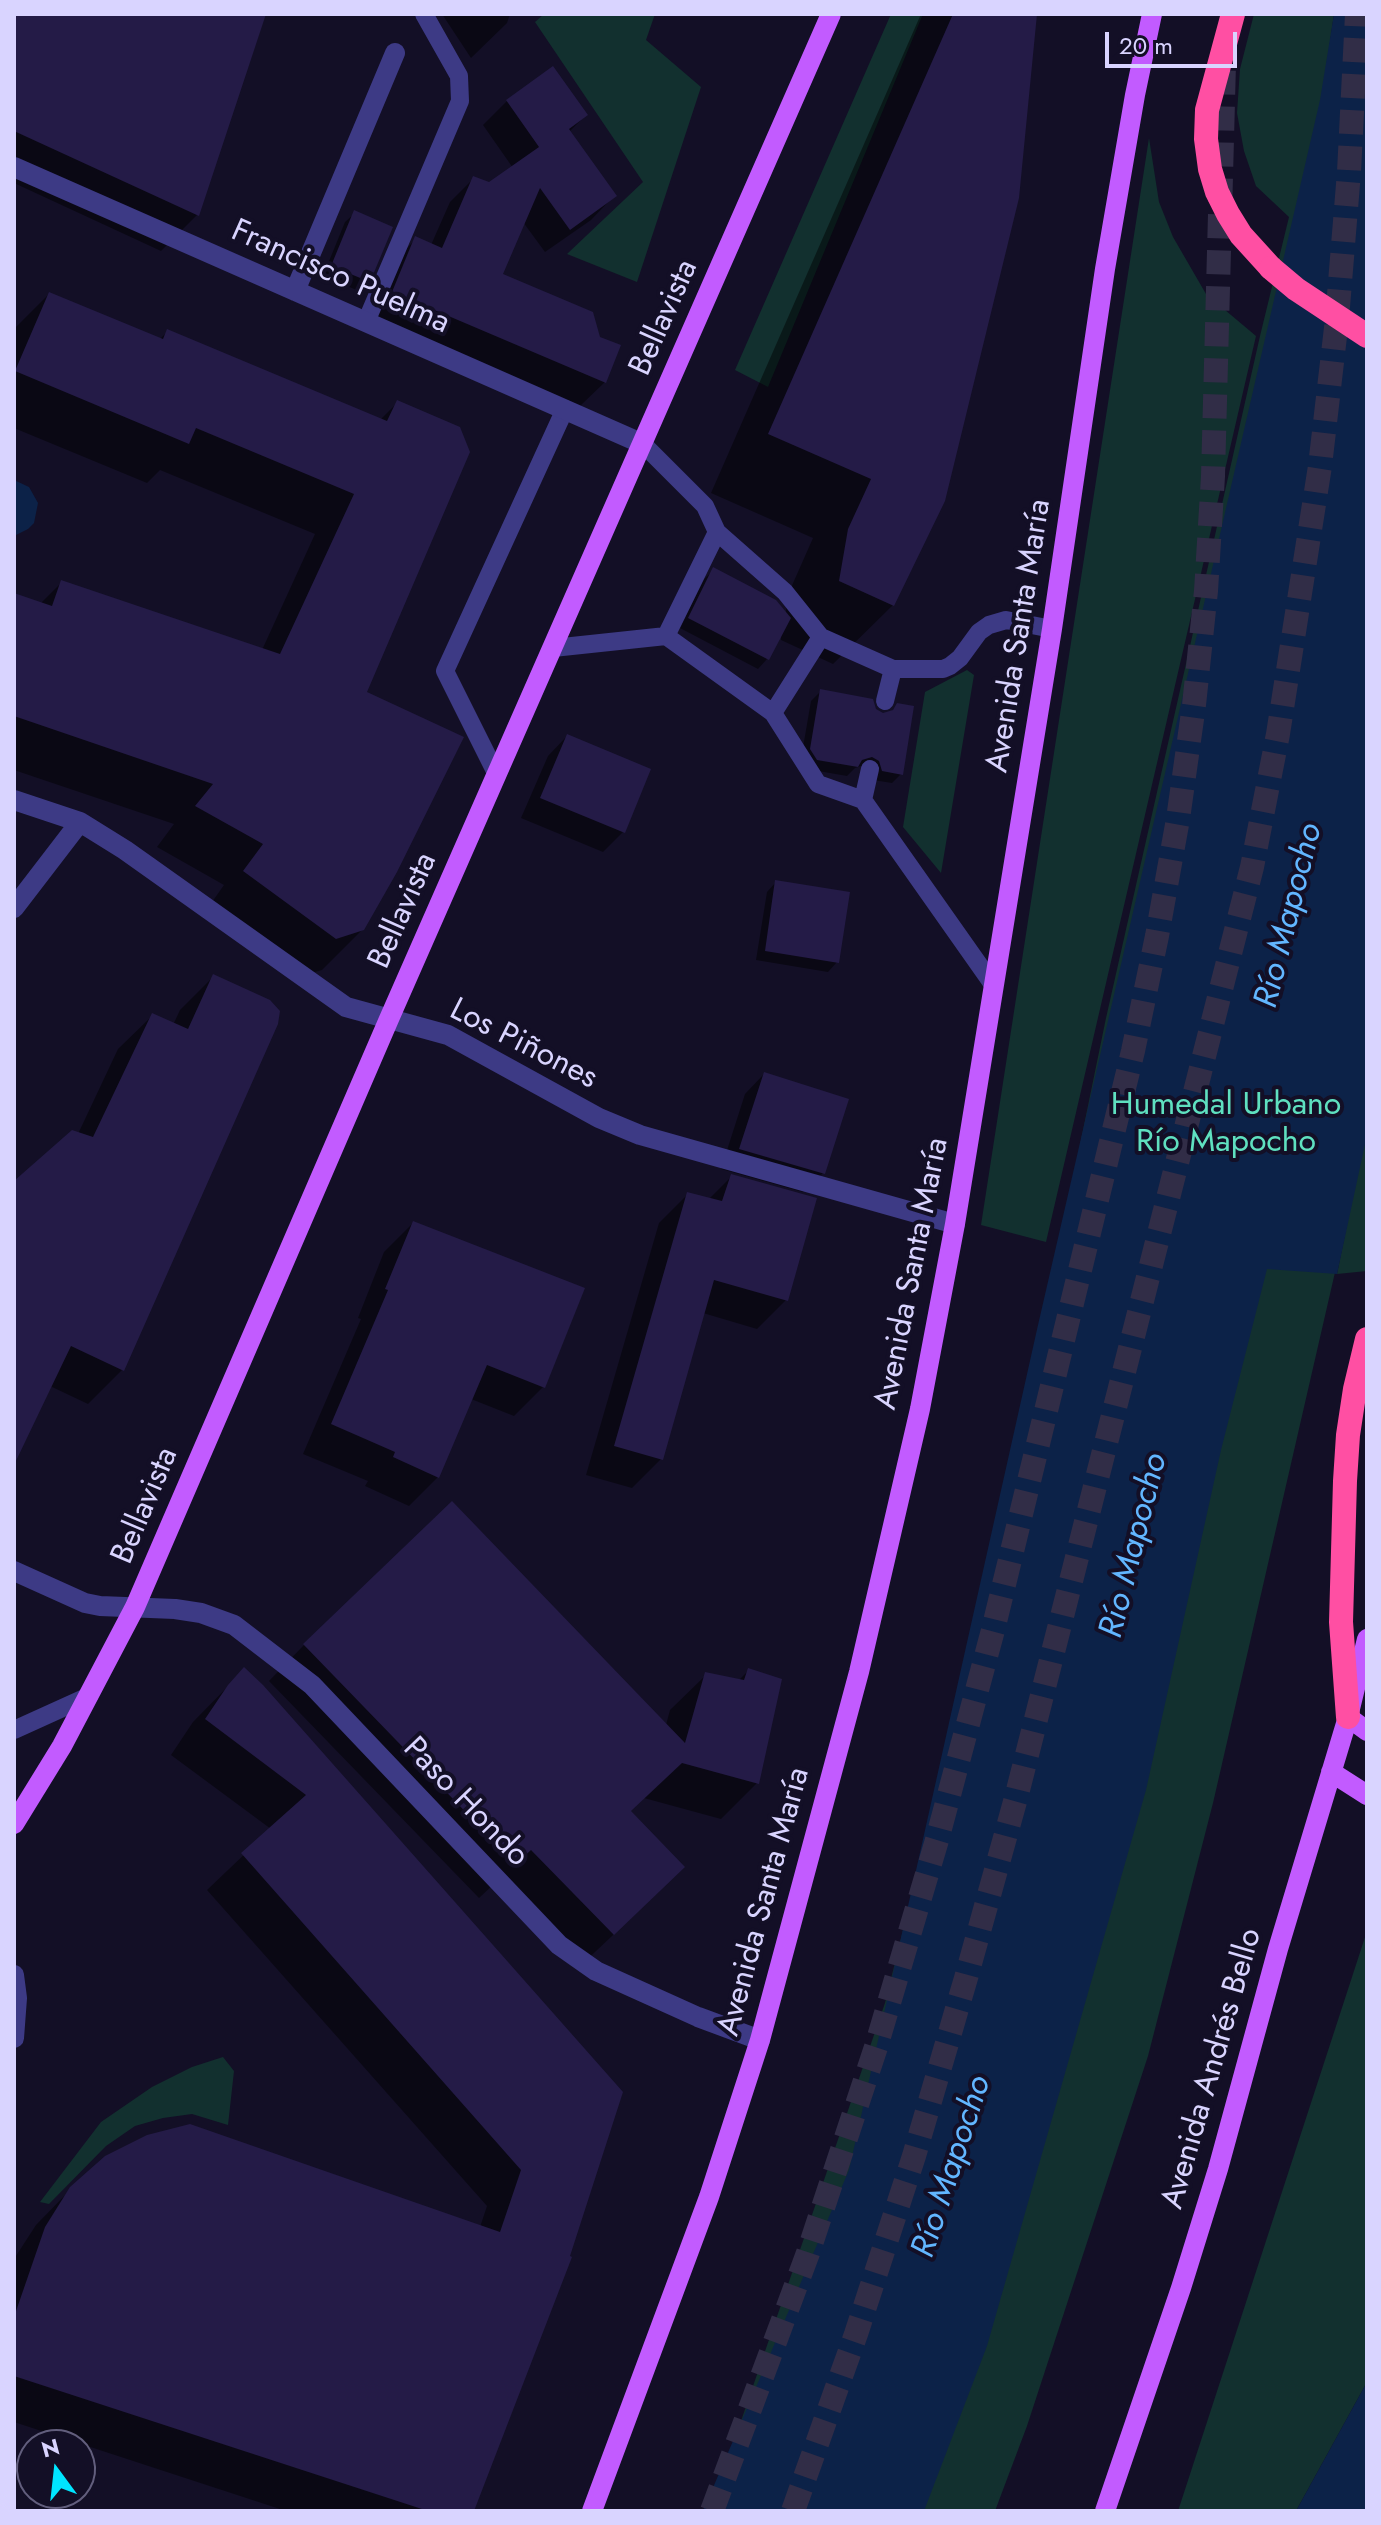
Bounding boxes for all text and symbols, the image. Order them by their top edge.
scale bar [1109,16,1241,66]
text: 20 m [1119,28,1173,63]
street label: Francisco Puelma [225,213,455,343]
street label: Bellavista [623,254,707,382]
street label: Avenida Santa María [979,497,1061,775]
water label: Río Mapocho [1247,820,1333,1012]
street label: Bellavista [362,847,446,975]
street label: Los Piñones [443,991,603,1099]
park label: Humedal Urbano Río Mapocho [1111,1087,1341,1162]
street label: Avenida Santa María [868,1135,958,1413]
street label: Bellavista [104,1442,188,1570]
water label: Río Mapocho [1092,1450,1178,1642]
street label: Paso Hondo [394,1730,536,1876]
street label: Avenida Santa María [711,1764,819,2040]
street label: Avenida Andrés Bello [1155,1924,1271,2214]
water label: Río Mapocho [904,2071,1002,2263]
north arrow [16,2429,96,2509]
text: N [38,2430,63,2465]

